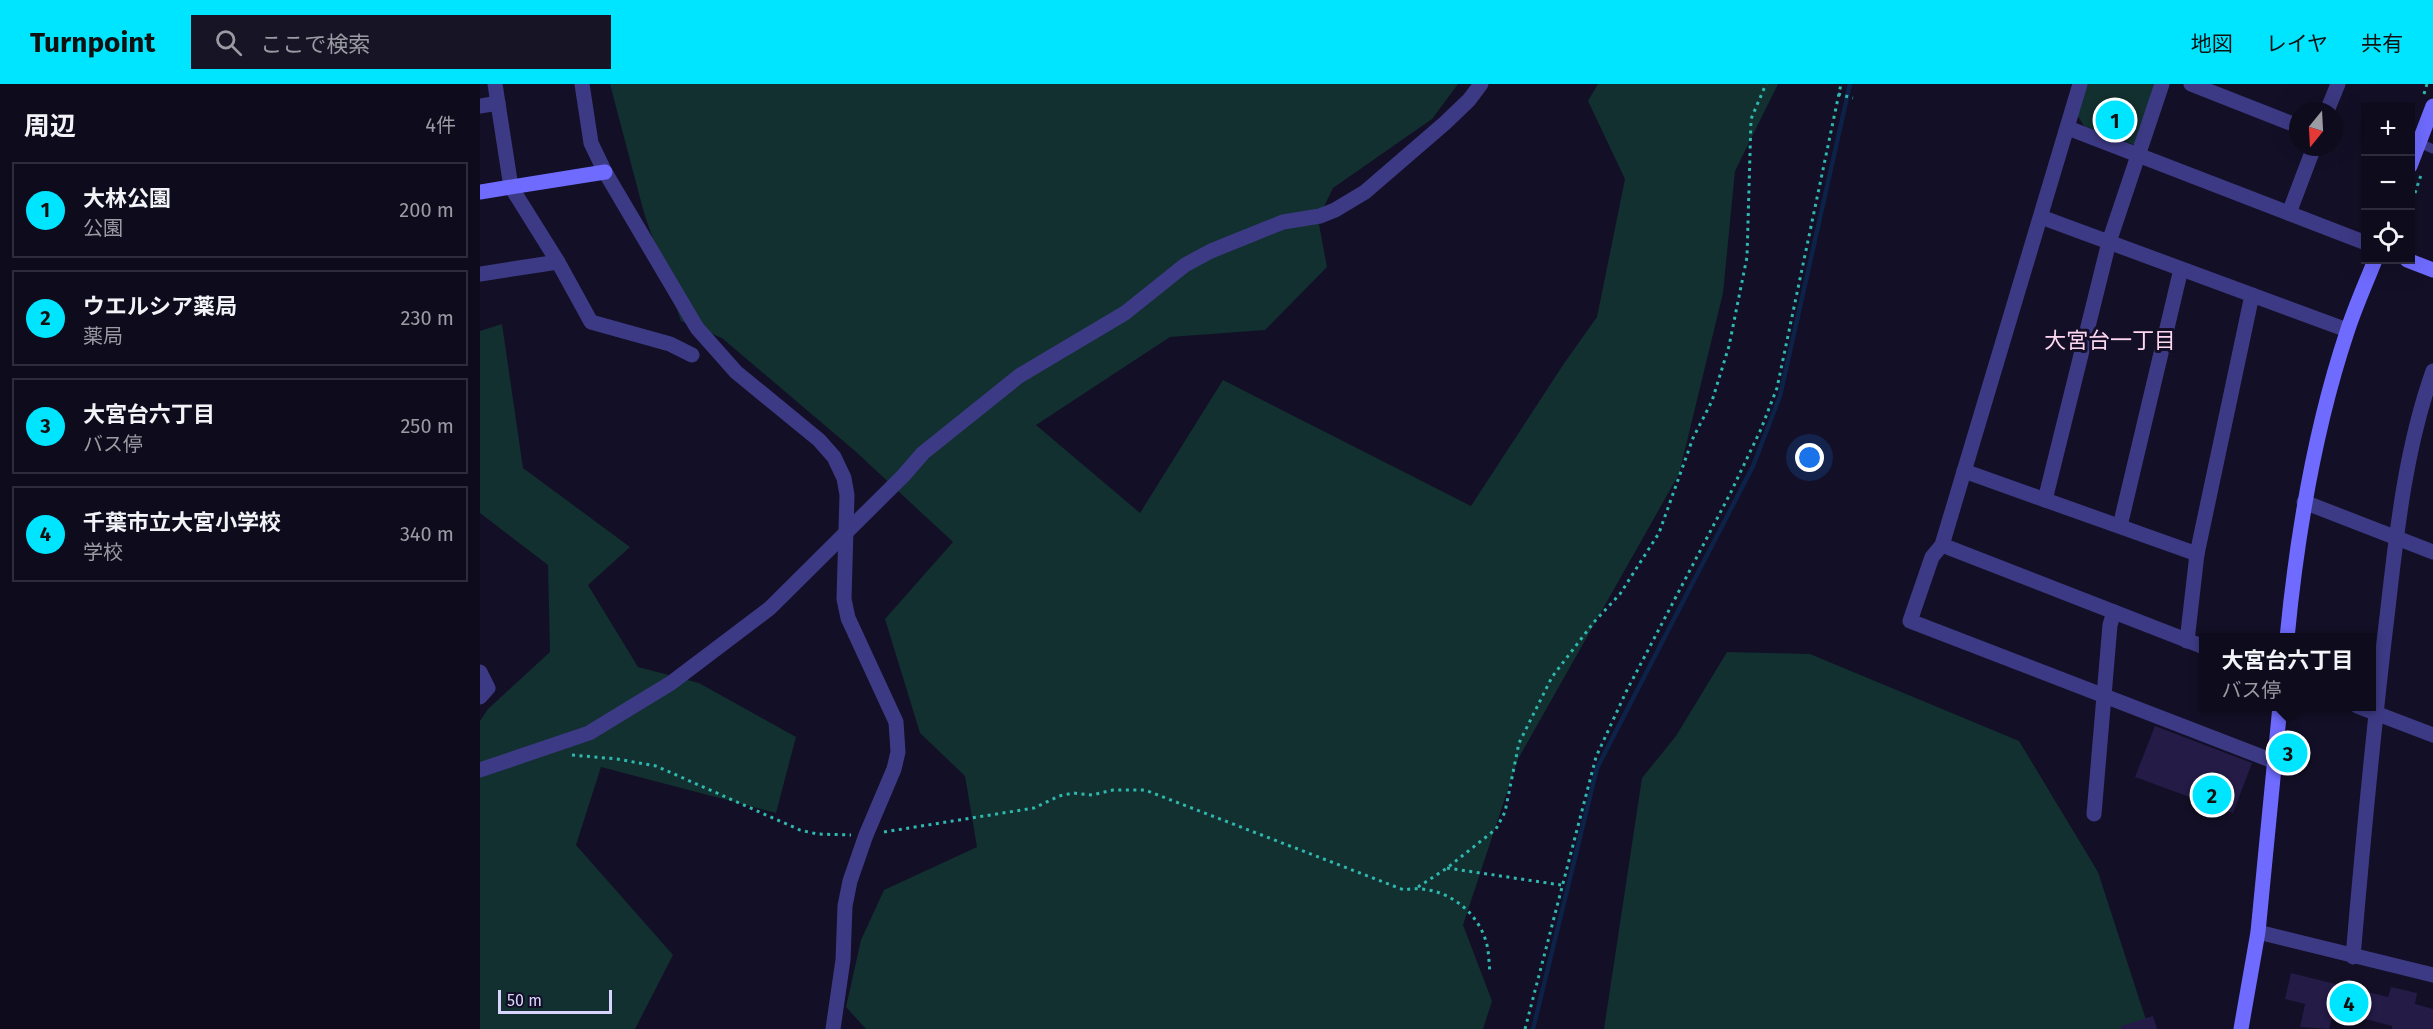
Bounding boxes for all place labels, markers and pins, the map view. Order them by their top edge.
pin: 1 [2096,98,2134,142]
pin: 3 [2268,730,2308,776]
pin: 2 [2192,772,2232,818]
pin: 4 [2330,980,2368,1026]

